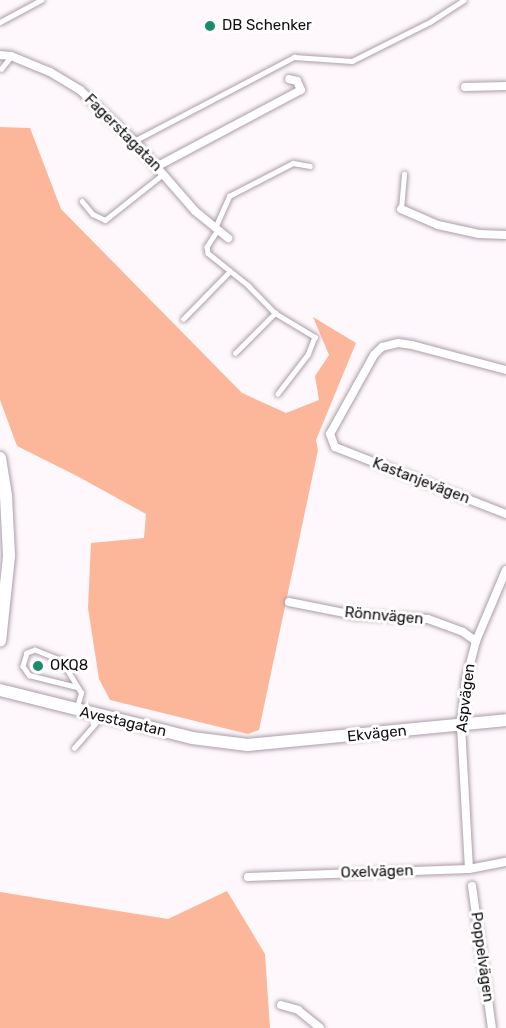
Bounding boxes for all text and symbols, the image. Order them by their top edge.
place label: DB Schenker [222,17,312,35]
marker: DB Schenker [203,19,217,33]
street label: Fagerstagatan [81,91,165,175]
street label: Kastanjevägen [370,454,472,508]
street label: Rönnvägen [344,604,424,628]
place label: OKQ8 [50,657,88,675]
marker: OKQ8 [31,659,45,673]
street label: Aspvägen [453,663,479,733]
street label: Avestagatan [78,703,168,741]
street label: Ekvägen [346,722,408,746]
street label: Oxelvägen [340,862,414,882]
street label: Poppelvägen [467,911,497,1003]

